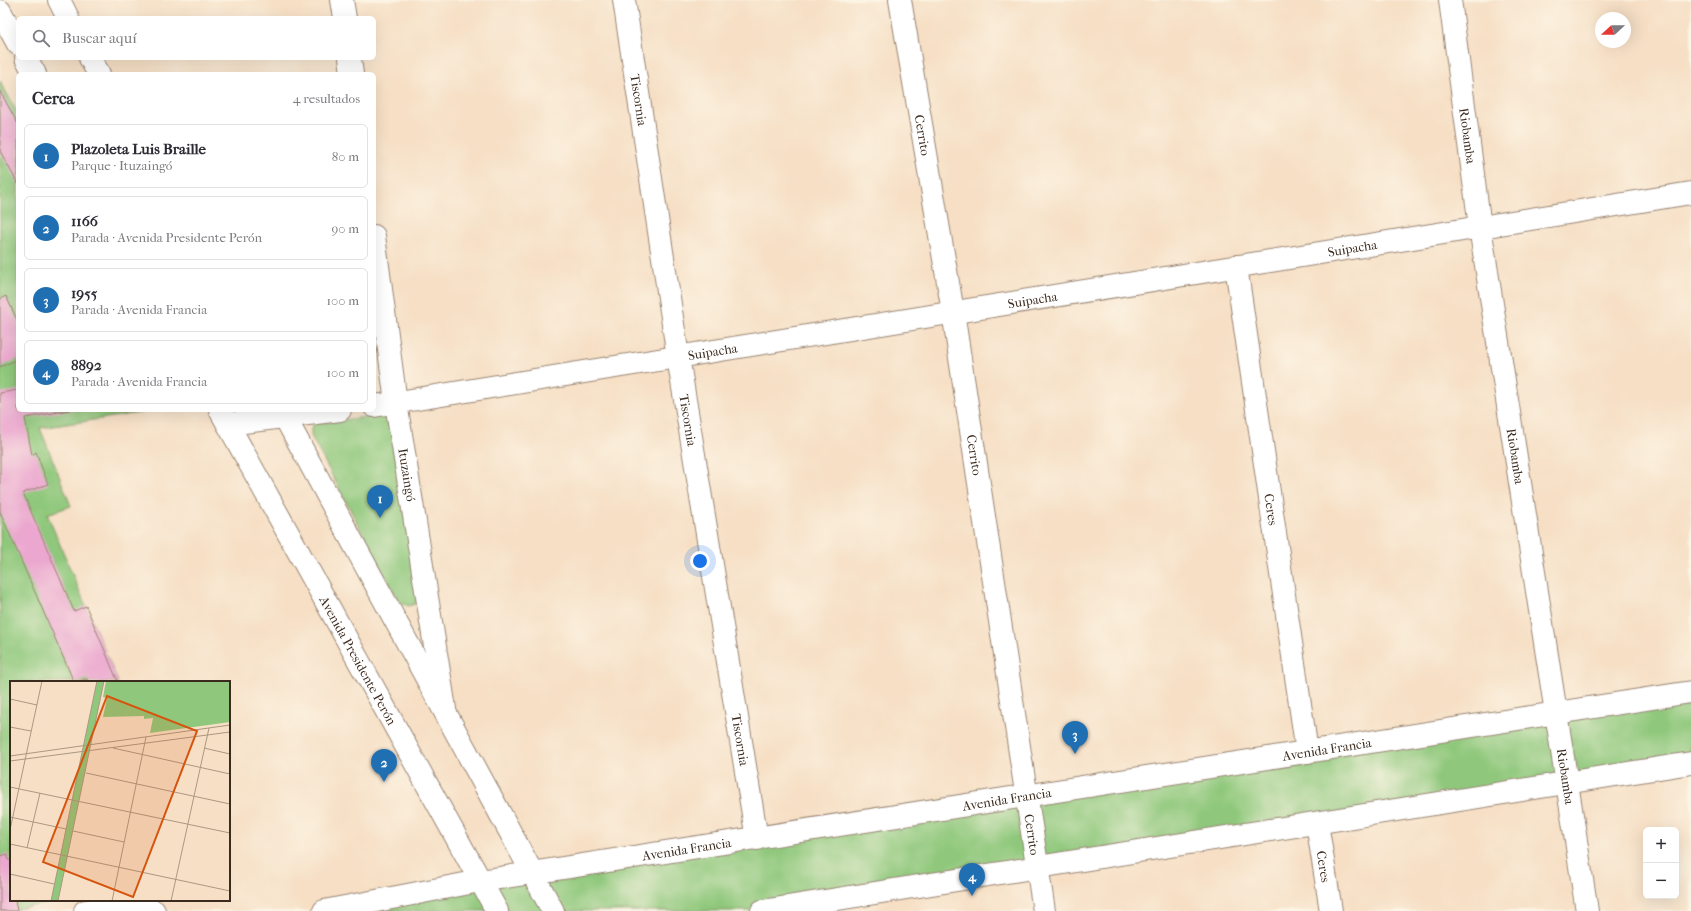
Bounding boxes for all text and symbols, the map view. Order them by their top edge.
north arrow [1595,12,1631,48]
search box [16,16,376,60]
icon: search [30,27,52,49]
text: Buscar aquí [62,29,137,47]
street label: Tiscornia [628,73,651,128]
text: Cerca [32,88,74,108]
text: 4 resultados [293,91,360,106]
street label: Riobamba [1457,107,1479,166]
street label: Cerrito [912,113,934,157]
text: Plazoleta Luis Braille [71,140,206,158]
text: 1 [44,149,48,164]
text: 80 m [332,149,359,164]
text: Parque · Ituzaingó [71,158,172,173]
text: 1166 [71,212,98,230]
text: 2 [43,221,49,236]
text: 90 m [331,221,359,236]
text: Parada · Avenida Presidente Perón [71,230,262,245]
street label: Suipacha [1326,236,1379,259]
text: 1955 [71,284,97,302]
street label: Suipacha [1007,288,1059,311]
text: 3 [43,293,49,308]
text: 100 m [326,293,359,308]
text: Parada · Avenida Francia [71,302,207,317]
street label: Suipacha [687,340,739,363]
text: 8892 [71,356,102,374]
text: 4 [42,365,50,380]
text: 100 m [326,365,359,380]
text: Parada · Avenida Francia [71,374,207,389]
street label: Tiscornia [677,393,700,448]
street label: Riobamba [1504,427,1528,486]
street label: Cerrito [964,433,985,477]
street label: Ituzaingó [396,447,419,503]
pin: 1 [367,485,393,518]
street label: Ceres [1262,493,1281,526]
your location [690,551,710,571]
street label: Avenida Presidente Perón [316,592,400,728]
inset map [10,681,230,901]
street label: Tiscornia [729,713,753,768]
pin: 3 [1062,721,1088,754]
street label: Avenida Francia [1280,734,1373,763]
street label: Riobamba [1554,747,1578,806]
pin: 2 [371,749,397,782]
street label: Avenida Francia [960,784,1053,813]
street label: Cerrito [1022,813,1043,856]
map controls [1643,827,1679,899]
button: + [1643,827,1679,863]
street label: Avenida Francia [640,834,733,863]
street label: Ceres [1314,850,1334,884]
pin: 4 [959,863,985,896]
button: − [1643,863,1679,899]

